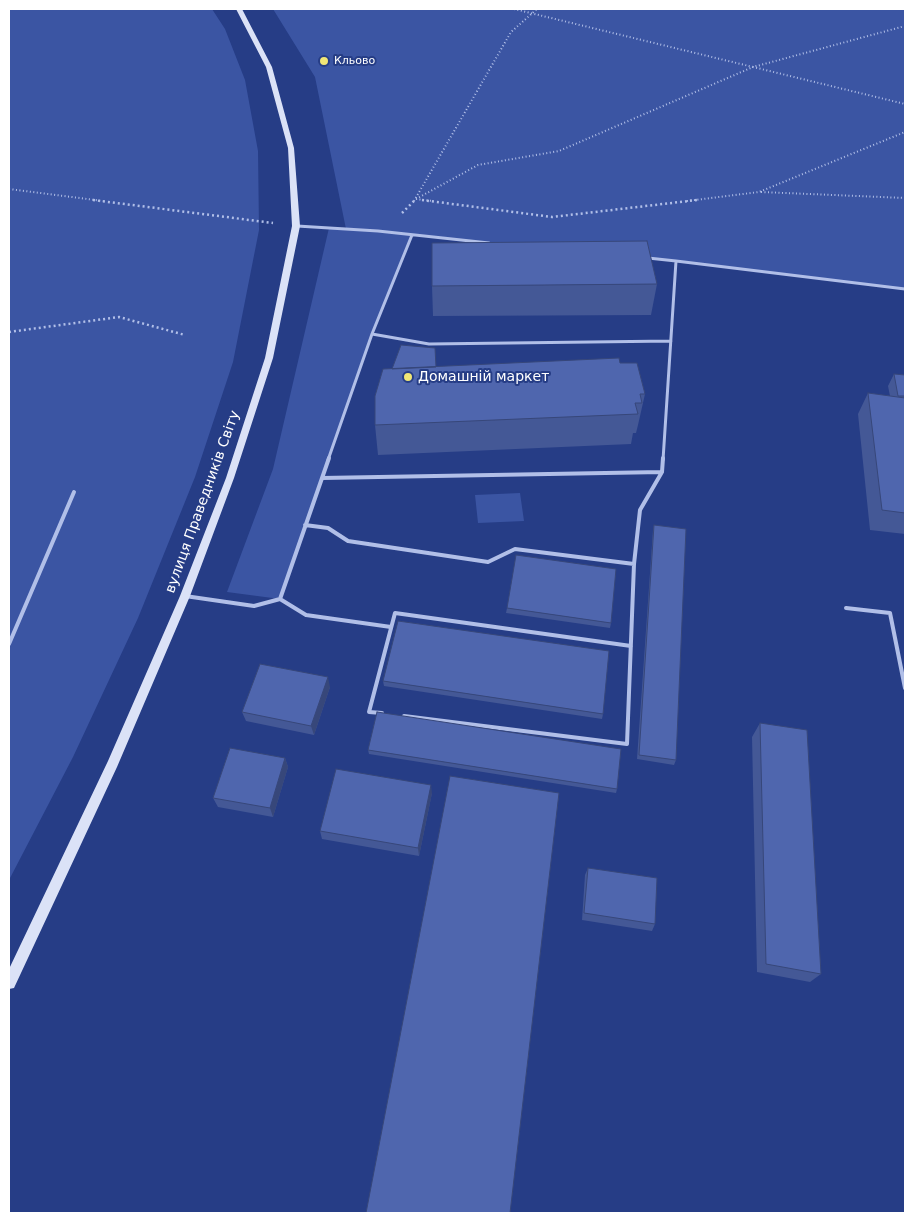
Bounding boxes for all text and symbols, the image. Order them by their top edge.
place label: Кльово [334,54,375,68]
marker: Кльово [318,55,330,67]
place label: Домашній маркет [418,369,549,385]
marker: Домашній маркет [402,371,414,383]
street label: вулиця Праведників Світу [162,408,244,596]

